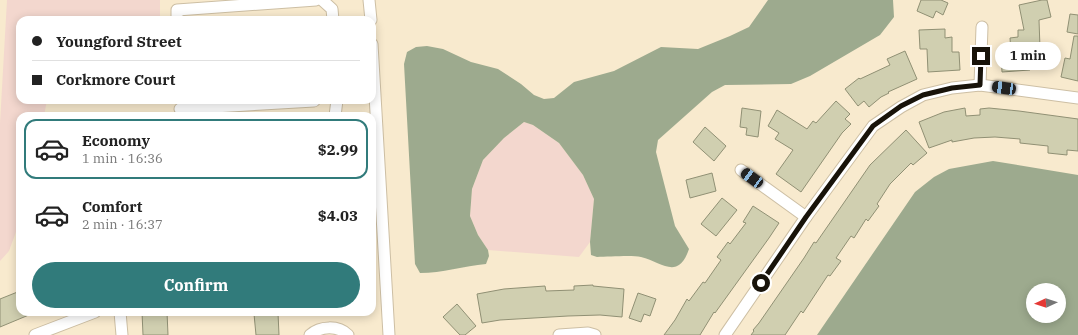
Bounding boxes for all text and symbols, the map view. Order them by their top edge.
text: Youngford Street [56,32,182,51]
callout: 1 min [995,42,1061,70]
route end [972,47,990,65]
text: 1 min [1010,47,1046,64]
text: Corkmore Court [56,70,175,89]
car [991,80,1017,96]
icon: car [34,131,70,167]
text: Economy [82,131,150,150]
text: $2.99 [318,140,358,159]
text: 1 min · 16:36 [82,150,163,167]
car [739,166,765,190]
icon: car [34,197,70,233]
text: Comfort [82,197,142,216]
text: $4.03 [318,206,358,225]
text: 2 min · 16:37 [82,216,163,233]
button: Confirm [32,262,360,308]
route start [752,274,770,292]
north arrow [1026,283,1066,323]
map controls [1026,283,1066,323]

